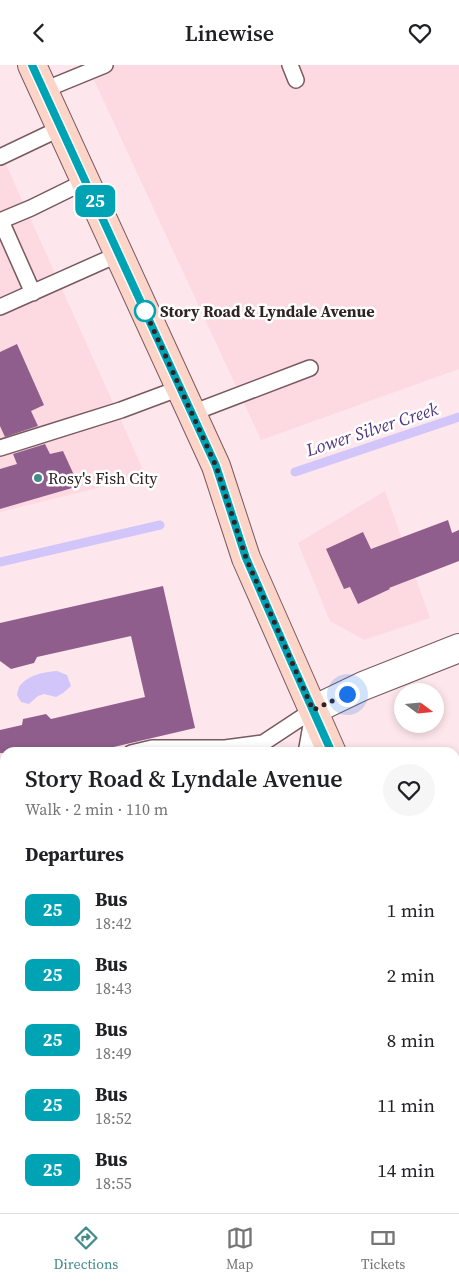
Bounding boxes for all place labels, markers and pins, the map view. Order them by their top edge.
marker: Story Road & Lyndale Avenue [134,300,156,322]
place label: Story Road & Lyndale Avenue [160,300,375,322]
place label: Rosy's Fish City [48,467,158,489]
marker: Rosy's Fish City [32,472,44,484]

